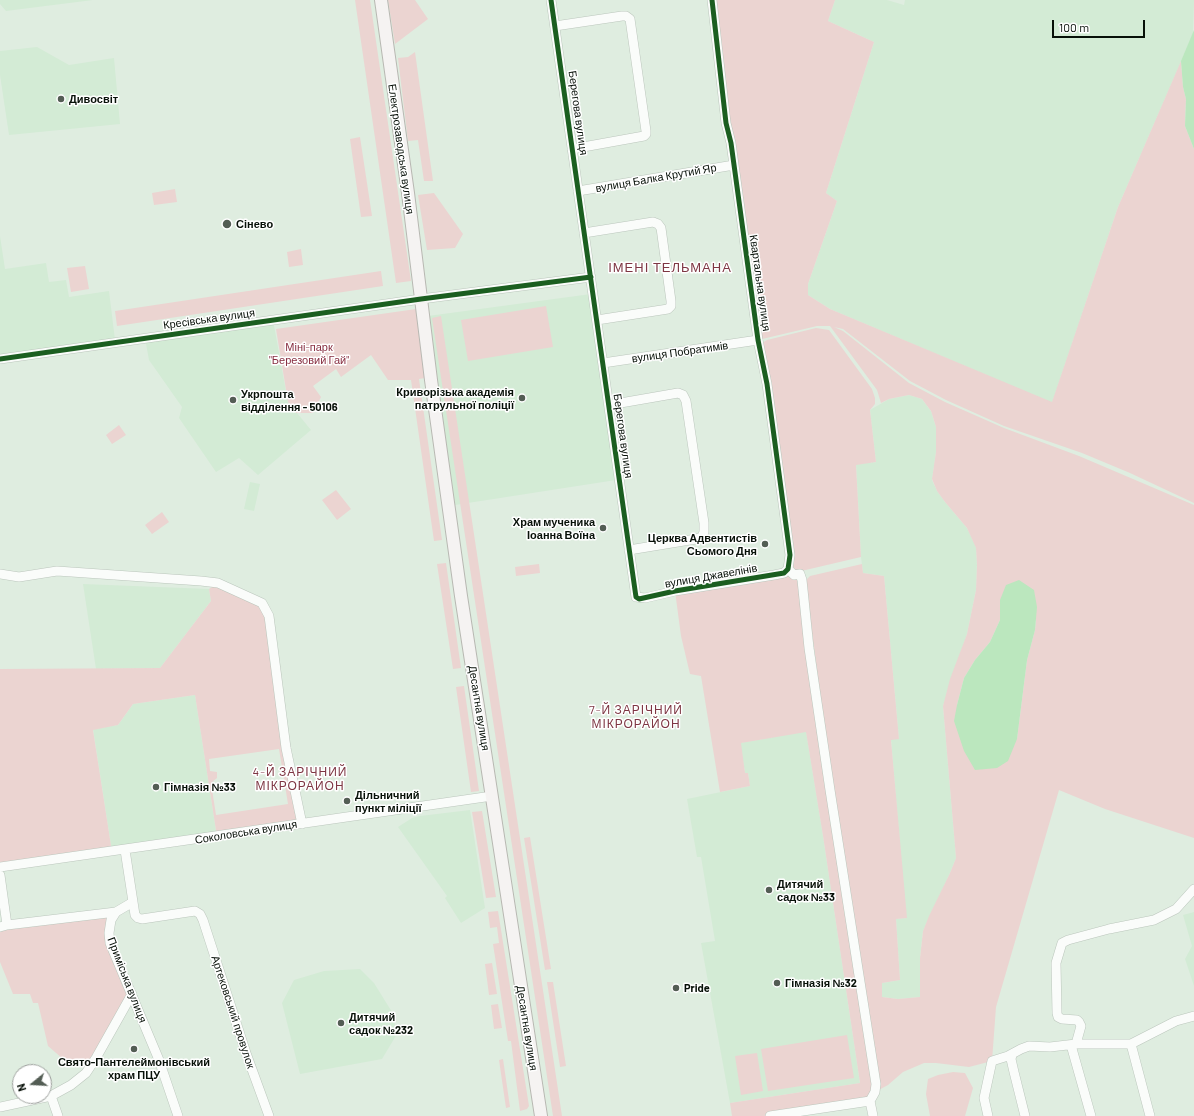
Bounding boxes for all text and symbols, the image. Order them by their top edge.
scale bar [1054,12,1147,38]
text: 100 m [1059,20,1089,34]
street label: Берегова вулиця [566,70,590,156]
street label: Електрозаводська вулиця [385,83,417,215]
place label: Дивосвіт [69,92,118,106]
marker: Дивосвіт [56,94,66,104]
street label: вулиця Балка Крутий Яр [595,161,717,195]
place label: Сінево [236,217,273,231]
marker: Сінево [221,218,233,230]
street label: Квартальна вулиця [747,234,773,332]
district label: ІМЕНІ ТЕЛЬМАНА [608,260,732,276]
street label: Кресівська вулиця [162,306,256,332]
street label: вулиця Побратимів [631,339,729,365]
park label: Міні-парк "Березовий Гай" [269,340,349,366]
place label: Криворізька академія патрульної поліції [396,385,514,411]
place label: Укрпошта відділення - 50106 [241,387,338,413]
marker: Криворізька академія патрульної поліції [517,393,527,403]
street label: Берегова вулиця [611,393,635,479]
marker: Укрпошта відділення - 50106 [228,395,238,405]
place label: Храм мученика Іоанна Воїна [513,515,595,541]
marker: Храм мученика Іоанна Воїна [598,523,608,533]
place label: Церква Адвентистів Сьомого Дня [648,531,757,557]
marker: Церква Адвентистів Сьомого Дня [760,539,770,549]
street label: вулиця Джавелінів [664,561,758,591]
street label: Десантна вулиця [466,664,492,752]
district label: 7-Й ЗАРІЧНИЙ МІКРОРАЙОН [589,703,683,731]
district label: 4-Й ЗАРІЧНИЙ МІКРОРАЙОН [253,765,347,793]
place label: Гімназія №33 [164,780,236,794]
marker: Гімназія №33 [151,782,161,792]
place label: Дільничний пункт міліції [355,788,422,814]
marker: Дільничний пункт міліції [342,796,352,806]
street label: Соколовська вулиця [194,817,298,847]
place label: Дитячий садок №33 [777,877,835,903]
marker: Дитячий садок №33 [764,885,774,895]
street label: Приміська вулиця [105,935,149,1025]
street label: Артековський провулок [208,954,258,1070]
place label: Гімназія №32 [785,976,857,990]
marker: Гімназія №32 [772,978,782,988]
place label: Pride [684,981,710,995]
marker: Pride [671,983,681,993]
street label: Десантна вулиця [514,984,540,1072]
place label: Дитячий садок №232 [349,1010,413,1036]
marker: Дитячий садок №232 [336,1018,346,1028]
marker: Свято-Пантелеймонівський храм ПЦУ [129,1044,139,1054]
place label: Свято-Пантелеймонівський храм ПЦУ [58,1055,210,1081]
north arrow [12,1064,52,1104]
text: N [14,1082,28,1093]

